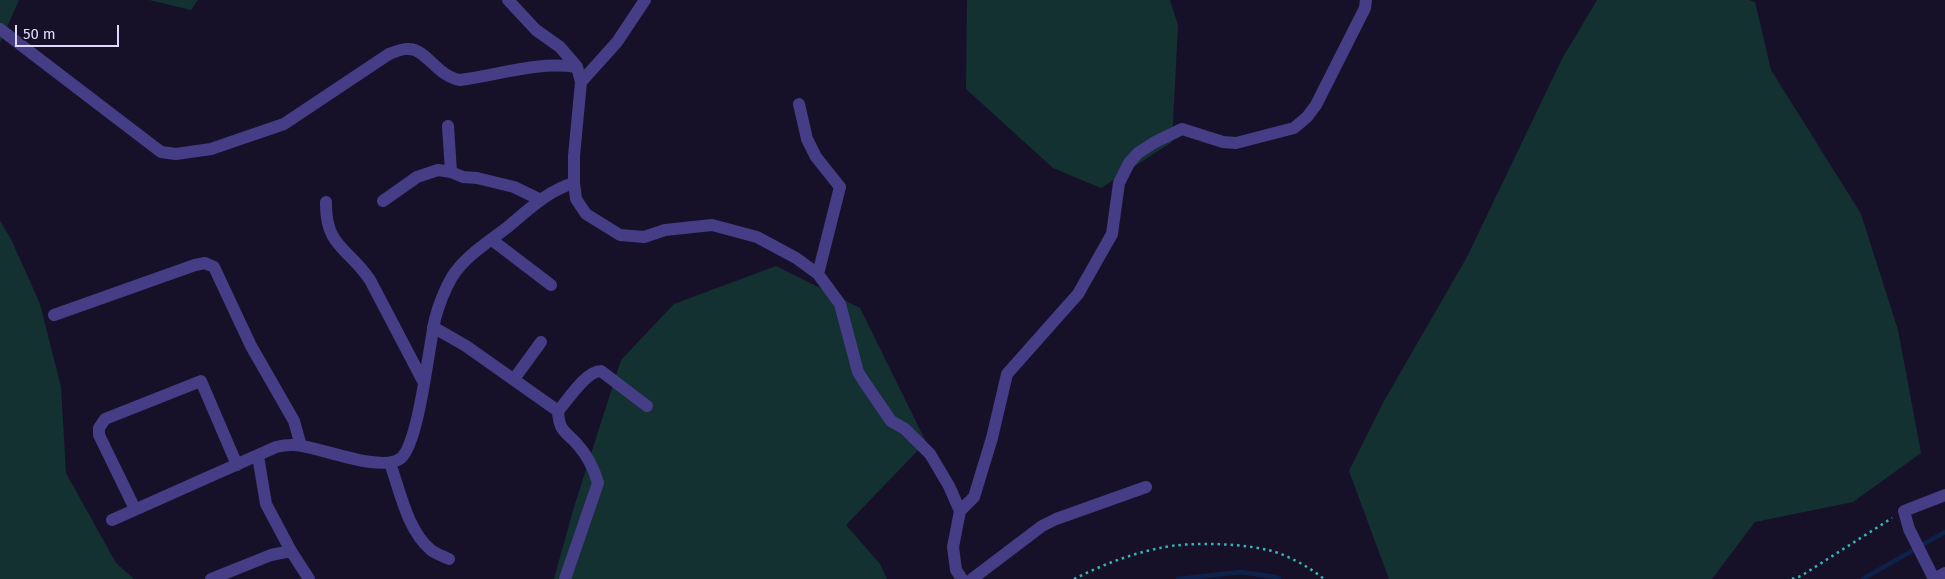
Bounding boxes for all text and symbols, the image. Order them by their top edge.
scale bar [18,15,121,47]
text: 50 m [23,25,56,43]

